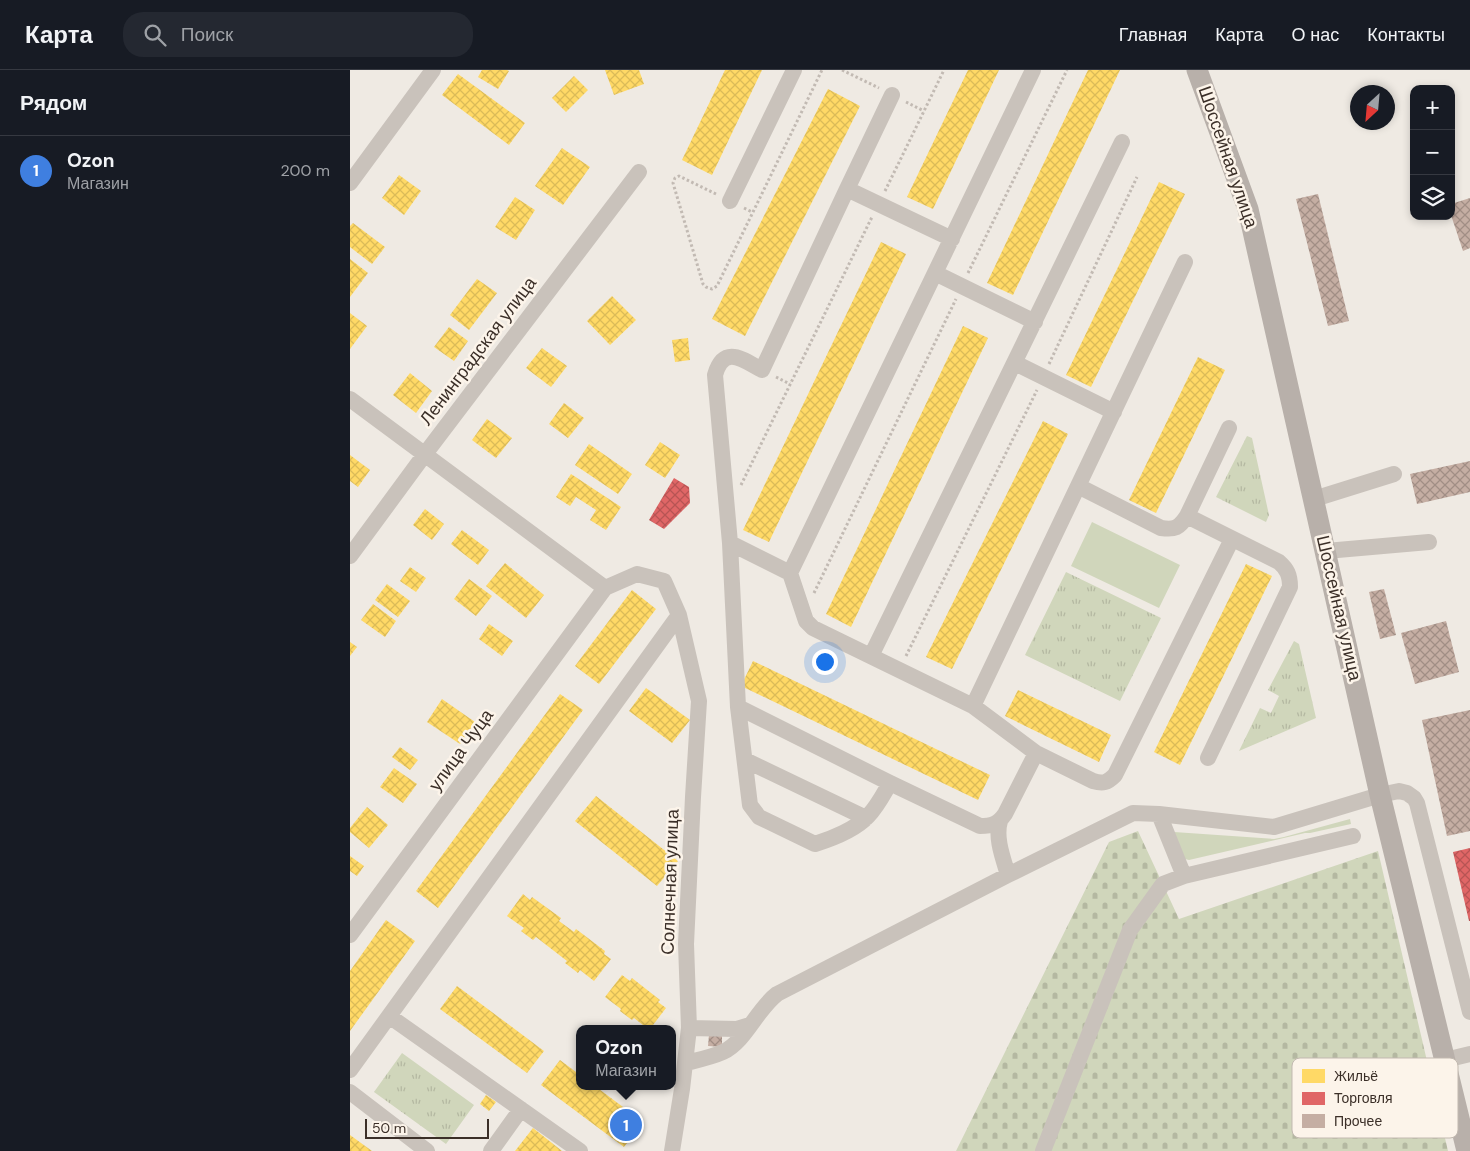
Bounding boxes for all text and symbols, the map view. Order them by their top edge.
search box [123,12,473,57]
text: Карта [25,19,93,50]
icon: search [141,21,169,49]
text: Поиск [181,22,233,47]
text: Главная [1119,23,1187,47]
text: Карта [1215,23,1264,47]
text: О нас [1292,23,1339,47]
text: Контакты [1367,23,1445,47]
street label: Шоссейная улица [1192,83,1264,232]
north arrow [1350,85,1395,130]
map controls [1410,85,1455,220]
button: + [1410,85,1455,130]
text: Рядом [20,89,87,117]
button: − [1410,130,1455,175]
text: Ozon [67,148,115,173]
text: 1 [33,160,39,181]
text: 200 m [281,160,330,181]
text: Магазин [67,173,129,194]
button: layers [1410,175,1455,220]
street label: Ленинградская улица [414,271,542,430]
street label: Шоссейная улица [1311,533,1368,684]
your location [812,649,838,675]
street label: улица Чуца [423,703,499,796]
street label: Солнечная улица [655,808,685,955]
popup [576,1025,676,1090]
text: Ozon [595,1035,643,1060]
legend [1292,1058,1458,1138]
text: Магазин [595,1060,657,1081]
text: Жильё [1334,1067,1378,1085]
text: Торговля [1334,1089,1392,1107]
pin: 1 [610,1106,642,1144]
text: Прочее [1334,1112,1382,1130]
scale bar [365,1116,489,1139]
text: 50 m [372,1119,406,1137]

